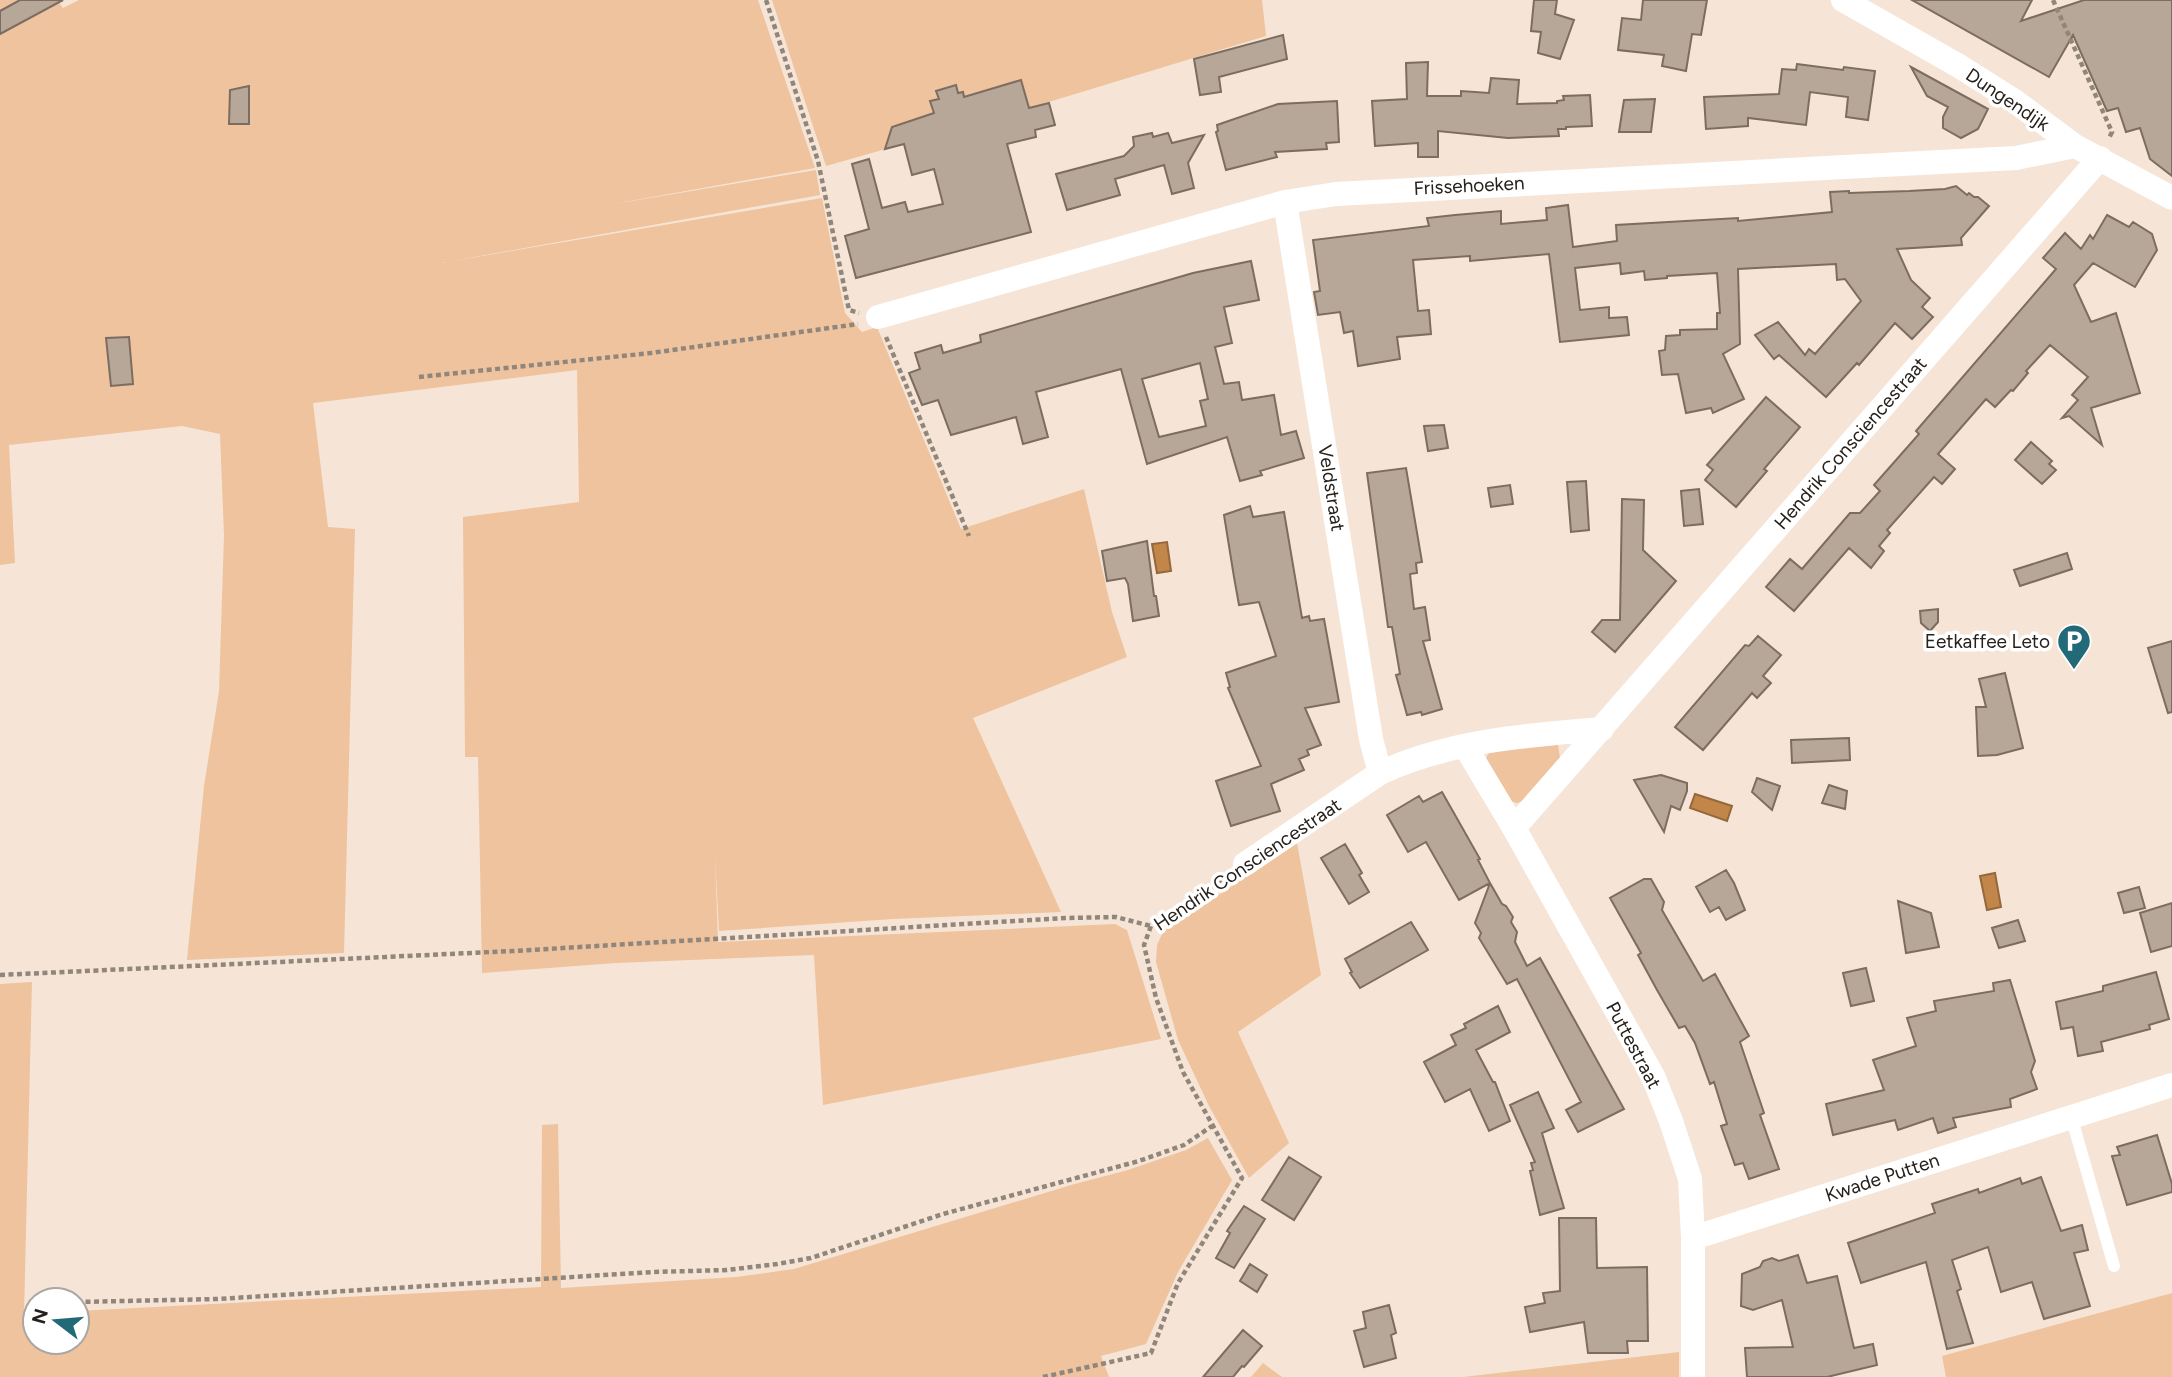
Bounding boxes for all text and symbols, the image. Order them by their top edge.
street label: Dungendijk [1961,63,2055,136]
street label: Frissehoeken [1413,171,1525,200]
street label: Hendrik Consciencestraat [1769,353,1931,534]
street label: Veldstraat [1313,443,1350,533]
parking icon: Eetkaffee Leto [2055,622,2093,671]
place label: Eetkaffee Leto [1925,630,2050,653]
street label: Hendrik Consciencestraat [1149,793,1345,936]
street label: Puttestraat [1601,998,1666,1093]
street label: Kwade Putten [1822,1148,1942,1207]
north arrow [21,1286,91,1356]
text: N [27,1306,53,1327]

